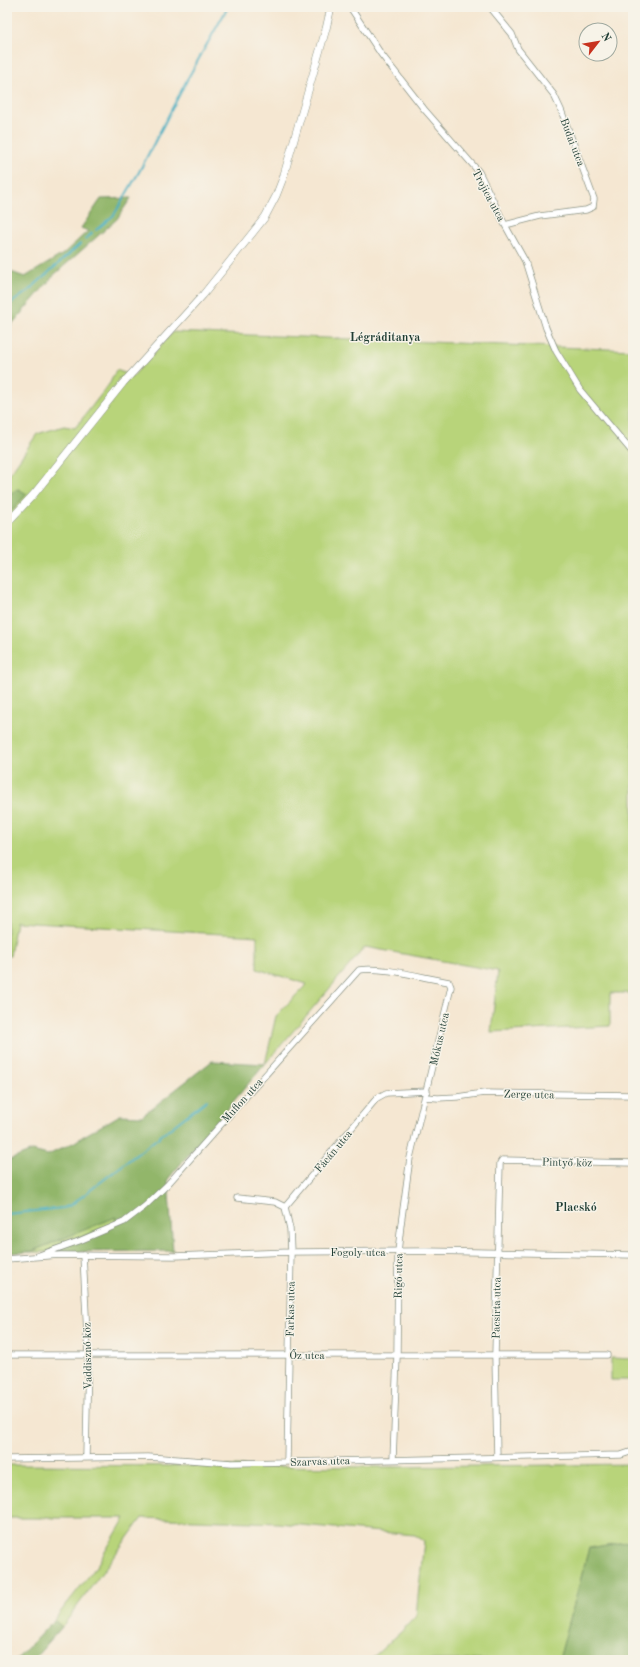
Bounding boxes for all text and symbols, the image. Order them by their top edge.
north arrow [578,22,618,62]
text: N [598,31,612,45]
street label: Budai utca [557,117,586,169]
street label: Trojica utca [469,168,506,224]
district label: Légráditanya [350,332,420,344]
street label: Mókus utca [429,1011,452,1067]
street label: Muflon utca [221,1076,266,1125]
street label: Zerge utca [503,1090,555,1101]
street label: Fácán utca [313,1128,355,1175]
street label: Pintyő köz [542,1158,592,1169]
district label: Placskó [555,1202,597,1214]
street label: Fogoly utca [330,1248,386,1259]
street label: Rigó utca [394,1253,405,1299]
street label: Pacsirta utca [491,1276,504,1339]
street label: Farkas utca [286,1281,297,1337]
street label: Vaddisznó köz [82,1322,95,1390]
street label: Őz utca [289,1349,325,1362]
street label: Szarvas utca [290,1456,351,1469]

